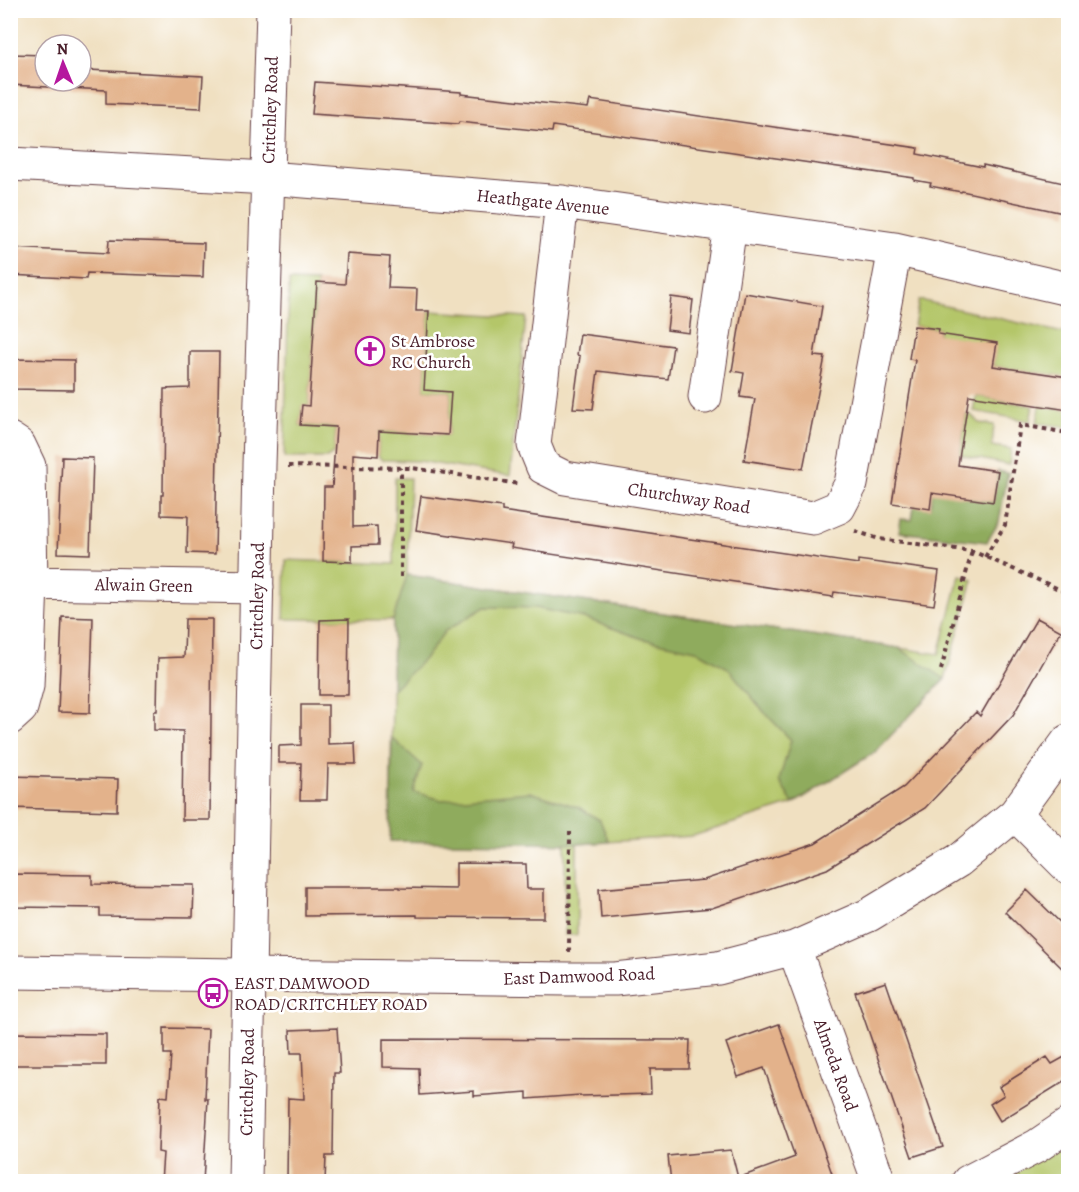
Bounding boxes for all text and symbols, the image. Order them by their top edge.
north arrow [33,33,93,93]
text: N [56,38,69,60]
street label: Critchley Road [256,55,284,164]
street label: Heathgate Avenue [475,183,611,221]
place label: St Ambrose RC Church [391,329,475,374]
church icon: St Ambrose RC Church [354,335,386,367]
street label: Churchway Road [626,476,752,520]
street label: Critchley Road [244,542,270,650]
street label: Alwain Green [94,572,193,598]
street label: East Damwood Road [503,961,656,991]
place label: EAST DAMWOOD ROAD/CRITCHLEY ROAD [234,971,427,1016]
bus stop icon: EAST DAMWOOD ROAD/CRITCHLEY ROAD [197,977,229,1009]
street label: Almeda Road [808,1015,864,1115]
street label: Critchley Road [234,1028,260,1136]

